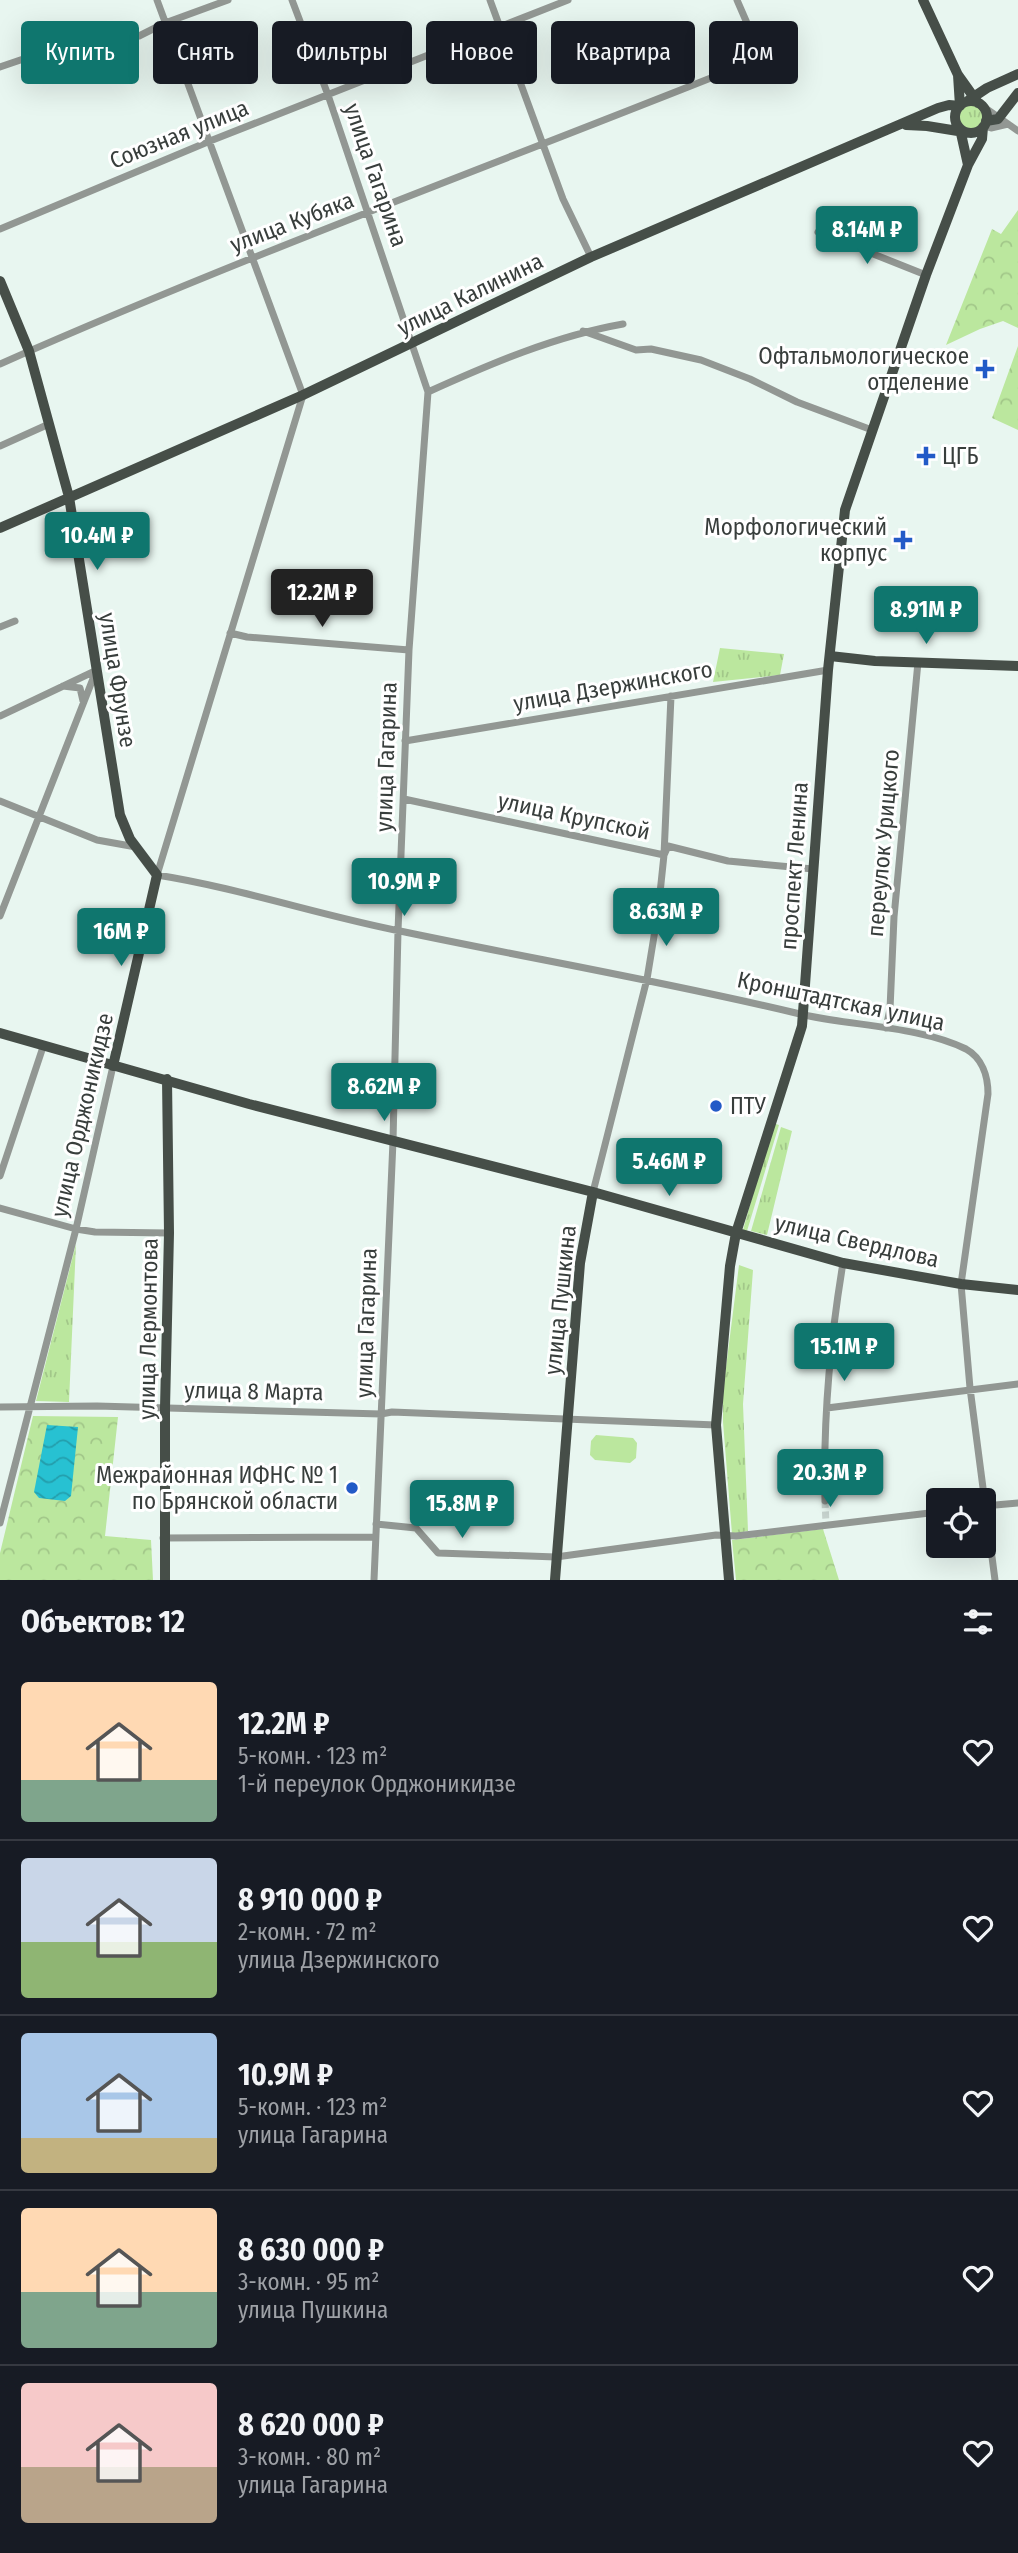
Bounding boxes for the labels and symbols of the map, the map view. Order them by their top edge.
street label: Союзная улица [105,93,253,175]
street label: улица Гагарина [338,100,414,250]
street label: улица Кубяка [226,186,358,258]
pin: 8.14M ₽ [802,206,932,266]
street label: улица Калинина [393,247,547,341]
place label: Офтальмологическое отделение [758,342,969,396]
marker: Офтальмологическое отделение [975,359,995,379]
place label: ЦГБ [942,442,979,470]
marker: ЦГБ [916,446,936,466]
pin: 10.4M ₽ [32,512,162,572]
place label: Морфологический корпус [704,513,887,567]
marker: Морфологический корпус [893,530,913,550]
pin: 12.2M ₽ [257,570,387,629]
pin: 8.91M ₽ [861,586,991,646]
street label: улица Фрунзе [94,611,142,749]
street label: улица Дзержинского [511,655,715,717]
street label: улица Гагарина [369,682,403,832]
street label: переулок Урицкого [861,748,905,938]
street label: проспект Ленина [774,781,814,951]
street label: улица Крупской [495,786,653,846]
pin: 10.9M ₽ [339,858,469,918]
pin: 8.63M ₽ [601,888,731,948]
pin: 16M ₽ [72,908,170,968]
street label: Кронштадтская улица [735,965,947,1037]
street label: улица Орджоникидзе [45,1010,119,1220]
pin: 8.62M ₽ [319,1064,449,1123]
place label: ПТУ [730,1092,767,1120]
marker: ПТУ [708,1098,724,1114]
pin: 5.46M ₽ [604,1138,734,1198]
street label: улица Свердлова [772,1209,942,1273]
street label: улица Пушкина [538,1224,582,1376]
street label: улица Лермонтова [132,1238,164,1420]
street label: улица Гагарина [349,1248,383,1398]
pin: 15.1M ₽ [779,1324,909,1383]
street label: улица 8 Марта [184,1376,324,1406]
pin: 20.3M ₽ [765,1450,895,1509]
place label: Межрайонная ИФНС № 1 по Брянской области [96,1461,338,1515]
marker: Межрайонная ИФНС № 1 по Брянской области [344,1480,360,1496]
pin: 15.8M ₽ [397,1480,527,1540]

